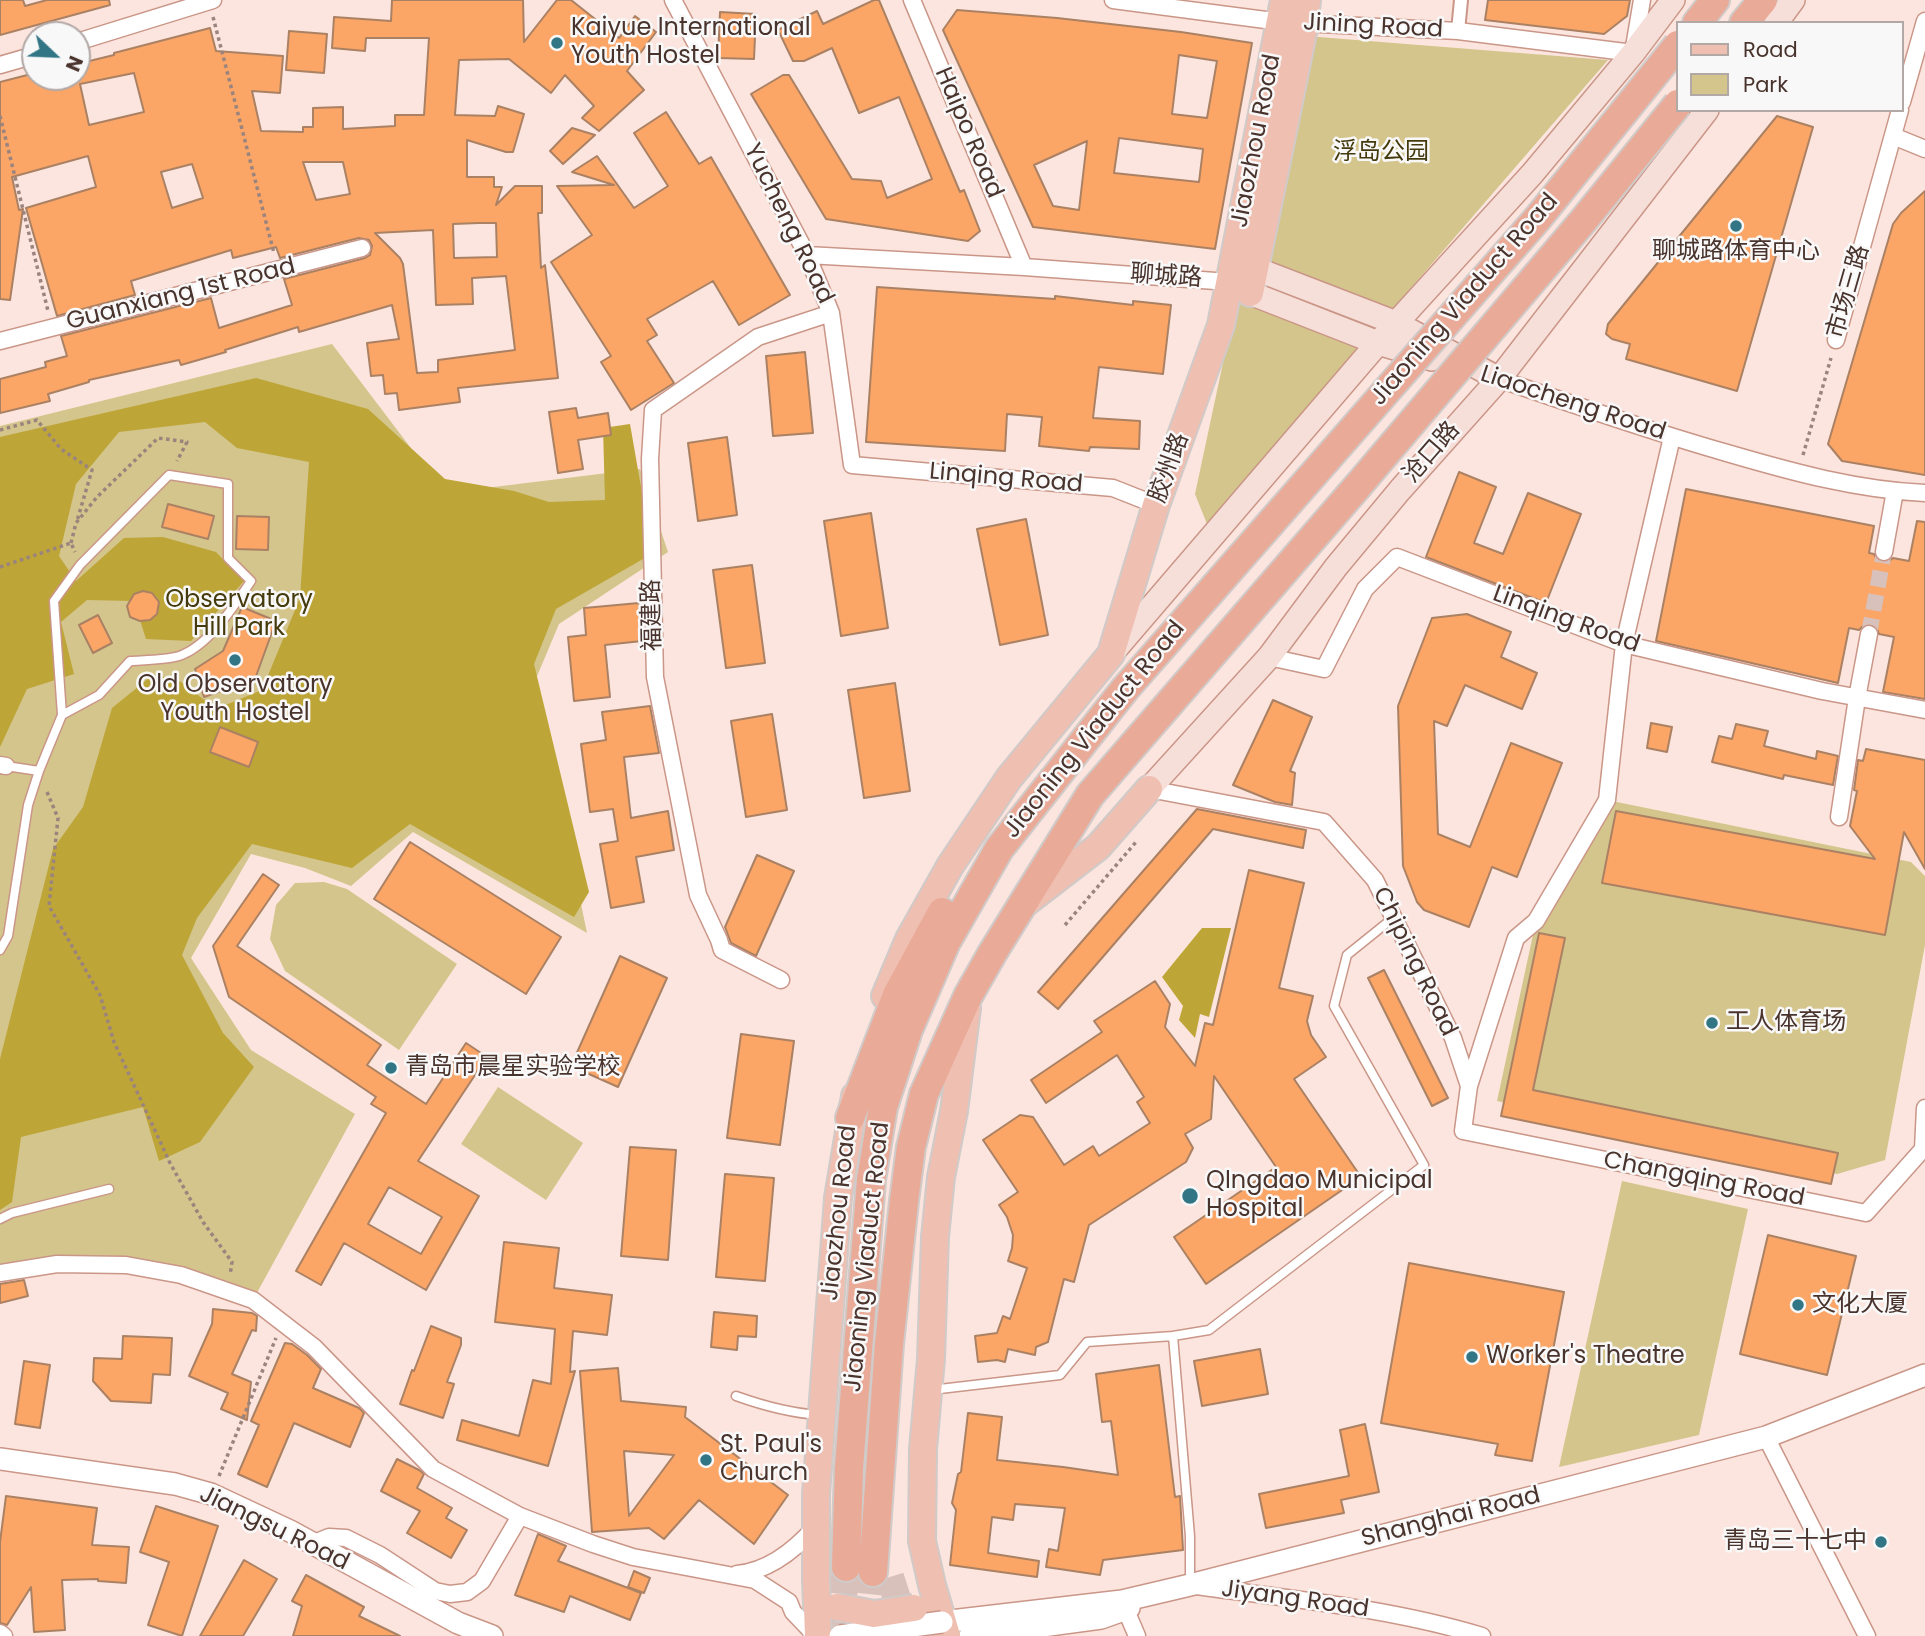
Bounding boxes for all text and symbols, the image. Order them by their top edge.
street label: Jining Road [1302,9,1444,45]
place label: Kaiyue International Youth Hostel [571,15,811,71]
north arrow [21,21,91,91]
legend [1676,21,1904,112]
marker: Kaiyue International Youth Hostel [549,35,565,51]
text: Road [1743,35,1798,64]
text: N [59,52,89,75]
street label: Jiaozhou Road [1226,52,1288,230]
street label: Haipo Road [928,63,1008,203]
text: Park [1743,70,1788,99]
street label: Yucheng Road [737,139,839,309]
park label: 浮岛公园 [1333,139,1429,167]
street label: Jiaoning Viaduct Road [1365,188,1565,412]
marker: 聊城路体育中心 [1728,218,1744,234]
place label: 聊城路体育中心 [1652,238,1820,266]
street label: 市场三路 [1822,242,1876,342]
street label: Guanxiang 1st Road [64,253,298,337]
street label: 聊城路 [1129,260,1203,294]
street label: Liaocheng Road [1477,360,1669,448]
street label: 沧口路 [1398,416,1466,490]
street label: 胶州路 [1144,429,1196,507]
street label: Linqing Road [928,458,1084,500]
street label: 福建路 [638,579,668,651]
street label: Linqing Road [1489,580,1643,660]
park label: Observatory Hill Park [165,587,313,643]
street label: Jiaoning Viaduct Road [998,615,1192,845]
marker: Old Observatory Youth Hostel [227,652,243,668]
place label: Old Observatory Youth Hostel [137,672,333,728]
street label: Chiping Road [1365,883,1463,1041]
place label: 工人体育场 [1726,1009,1846,1037]
marker: 工人体育场 [1704,1015,1720,1031]
place label: 青岛市晨星实验学校 [405,1054,621,1082]
marker: 青岛市晨星实验学校 [383,1060,399,1076]
street label: Jiaoning Viaduct Road [839,1120,897,1394]
street label: Jiaozhou Road [816,1124,864,1302]
street label: Changqing Road [1601,1146,1807,1214]
place label: QIngdao Municipal Hospital [1206,1168,1433,1224]
marker: QIngdao Municipal Hospital [1180,1186,1200,1206]
place label: 文化大厦 [1812,1291,1908,1319]
marker: 文化大厦 [1790,1297,1806,1313]
place label: Worker's Theatre [1486,1343,1685,1371]
marker: Worker's Theatre [1464,1349,1480,1365]
place label: St. Paul's Church [720,1432,822,1488]
marker: St. Paul's Church [698,1452,714,1468]
street label: Jiangsu Road [194,1480,354,1578]
street label: Shanghai Road [1358,1482,1544,1554]
place label: 青岛三十七中 [1723,1528,1867,1556]
marker: 青岛三十七中 [1873,1534,1889,1550]
street label: Jiyang Road [1219,1575,1371,1625]

